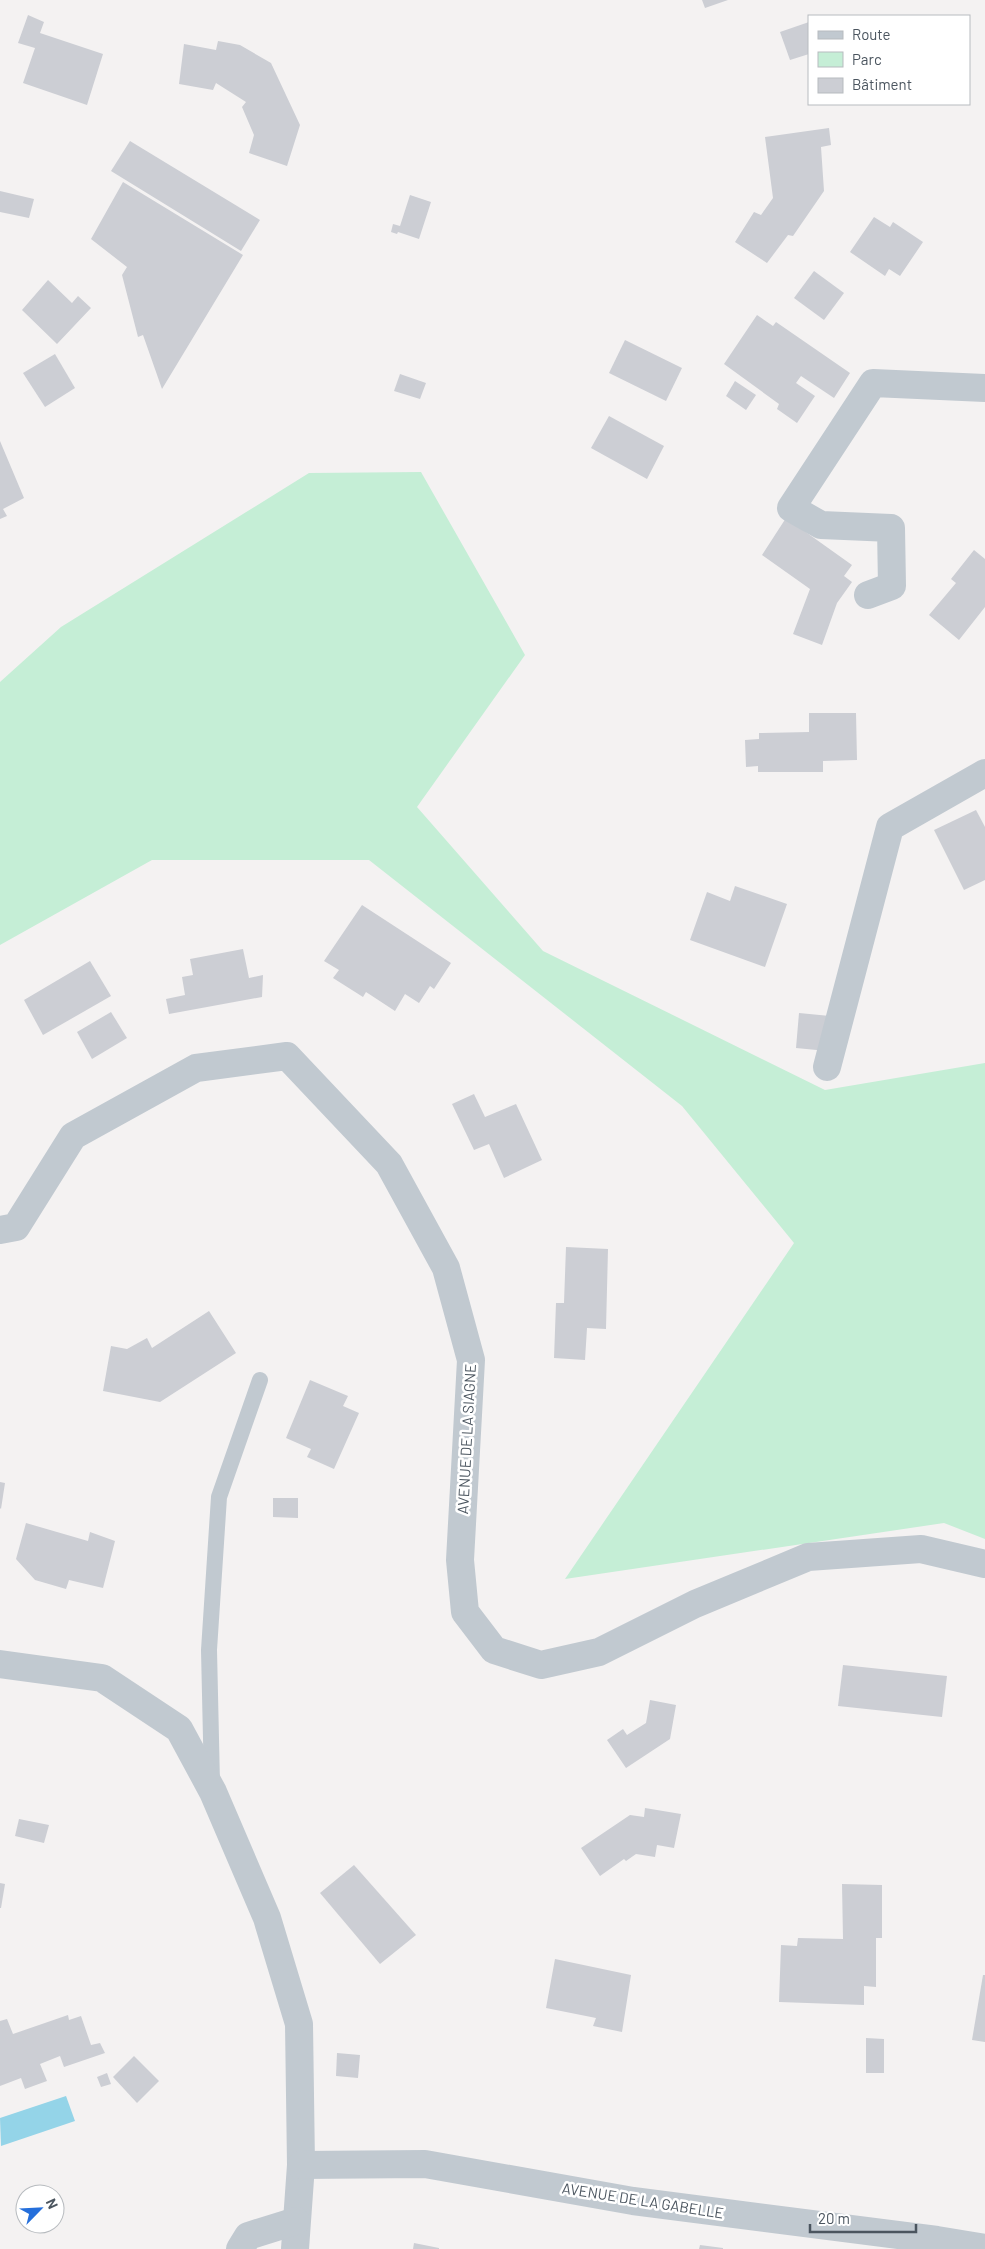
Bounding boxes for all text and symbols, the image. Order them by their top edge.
legend [808,15,970,105]
text: Route [852,25,891,43]
text: Parc [852,50,882,68]
text: Bâtiment [852,75,912,93]
street label: AVENUE DE LA SIAGNE [453,1363,479,1515]
street label: AVENUE DE LA GABELLE [561,2178,725,2222]
north arrow [15,2184,65,2234]
text: N [43,2196,62,2211]
scale bar [810,2202,916,2234]
text: 20 m [818,2209,850,2227]

